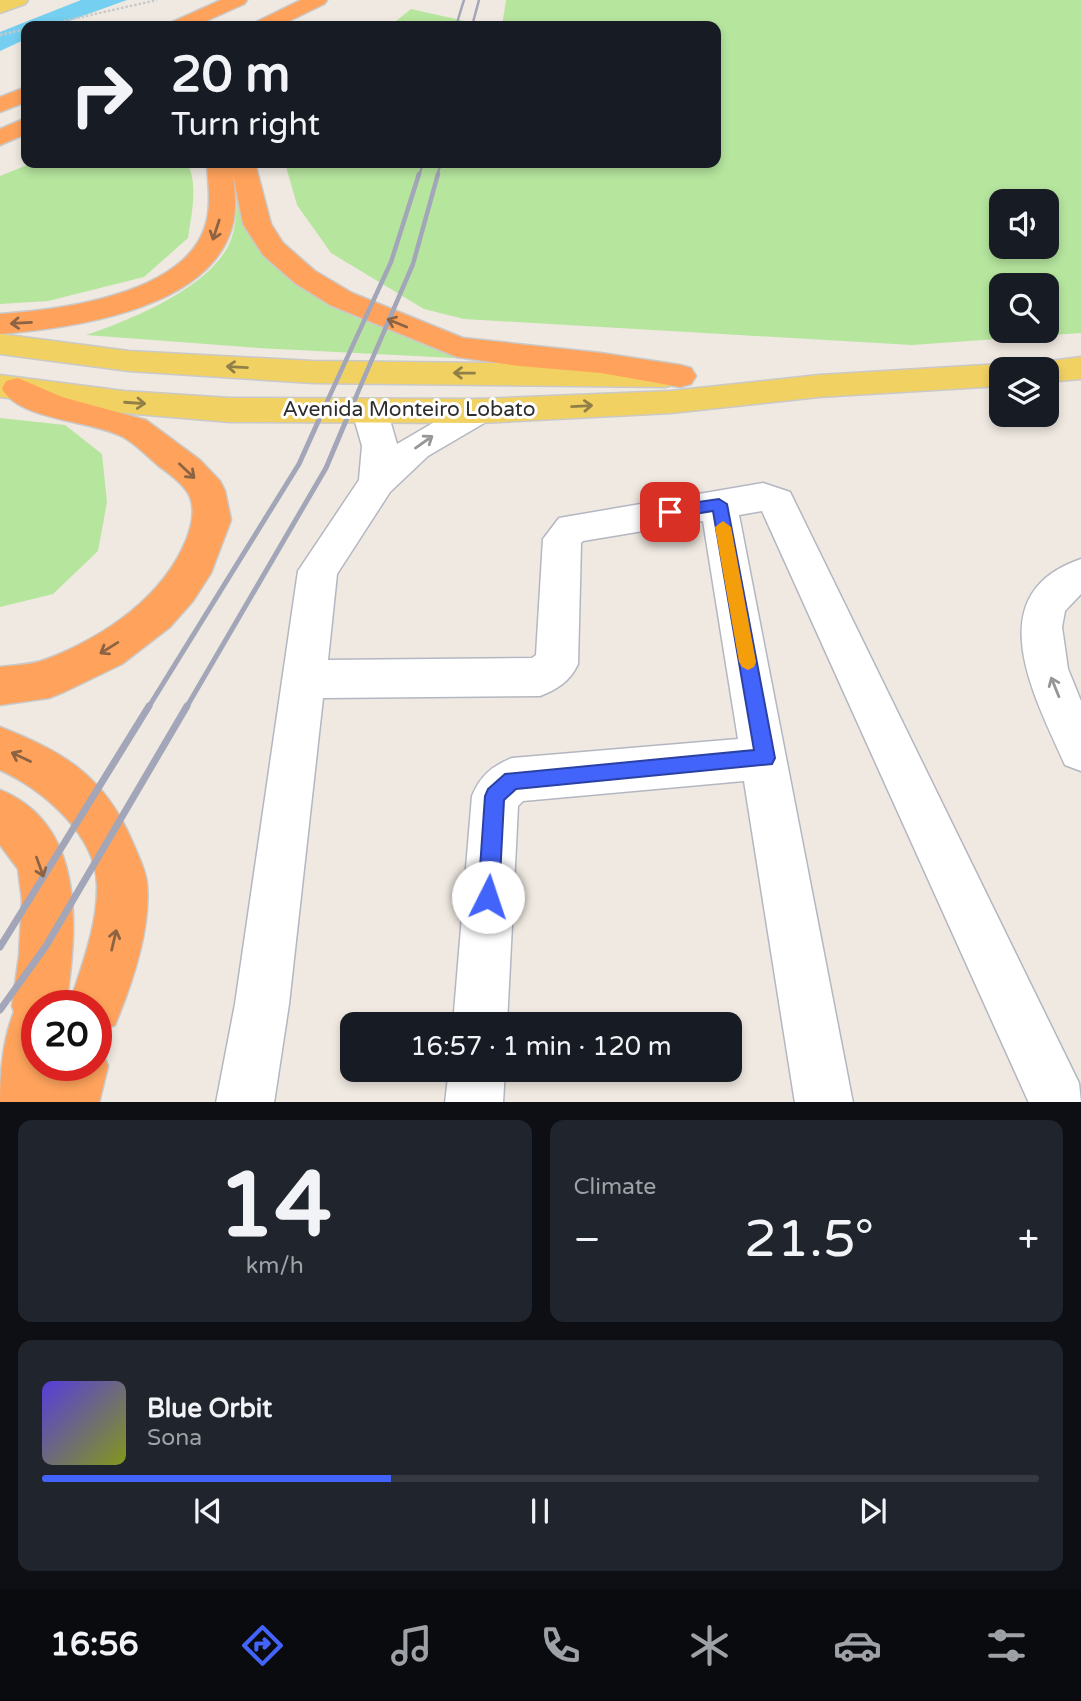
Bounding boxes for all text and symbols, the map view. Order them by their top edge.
text: 20 m [171,46,290,105]
icon: right [56,49,147,140]
text: Turn right [171,106,320,144]
map controls [989,189,1059,427]
button: sound [989,189,1059,259]
one-way arrow [208,218,221,240]
button: search [989,273,1059,343]
one-way arrow [387,316,409,329]
one-way arrow [10,317,33,330]
button: layers [989,357,1059,427]
one-way arrow [226,360,249,373]
one-way arrow [453,367,476,380]
one-way arrow [123,397,146,410]
street label: Avenida Monteiro Lobato [283,397,535,422]
one-way arrow [571,400,594,413]
one-way arrow [414,435,434,449]
one-way arrow [178,462,195,479]
pin [640,482,700,542]
icon: arrive [651,493,689,531]
one-way arrow [99,642,119,656]
one-way arrow [1048,677,1061,699]
one-way arrow [10,749,31,762]
one-way arrow [35,855,47,877]
position arrow [451,860,525,934]
one-way arrow [108,930,121,952]
speed limit sign: 20 [21,990,112,1081]
text: 16:57 · 1 min · 120 m [410,1031,672,1062]
text: 14 [218,1151,332,1261]
text: Climate [574,1173,656,1201]
text: 21.5° [744,1208,874,1271]
text: − [574,1217,601,1263]
text: + [1018,1217,1039,1263]
text: km/h [246,1252,304,1280]
text: Blue Orbit [147,1393,272,1424]
text: Sona [147,1424,202,1452]
icon: previous [189,1492,227,1530]
icon: pause [521,1492,559,1530]
icon: next [854,1492,892,1530]
icon: directions [238,1621,287,1670]
icon: music [387,1621,436,1670]
icon: phone [536,1621,585,1670]
icon: climate [685,1621,734,1670]
icon: car [833,1621,882,1670]
icon: filters [982,1621,1031,1670]
text: 16:56 [50,1626,139,1664]

